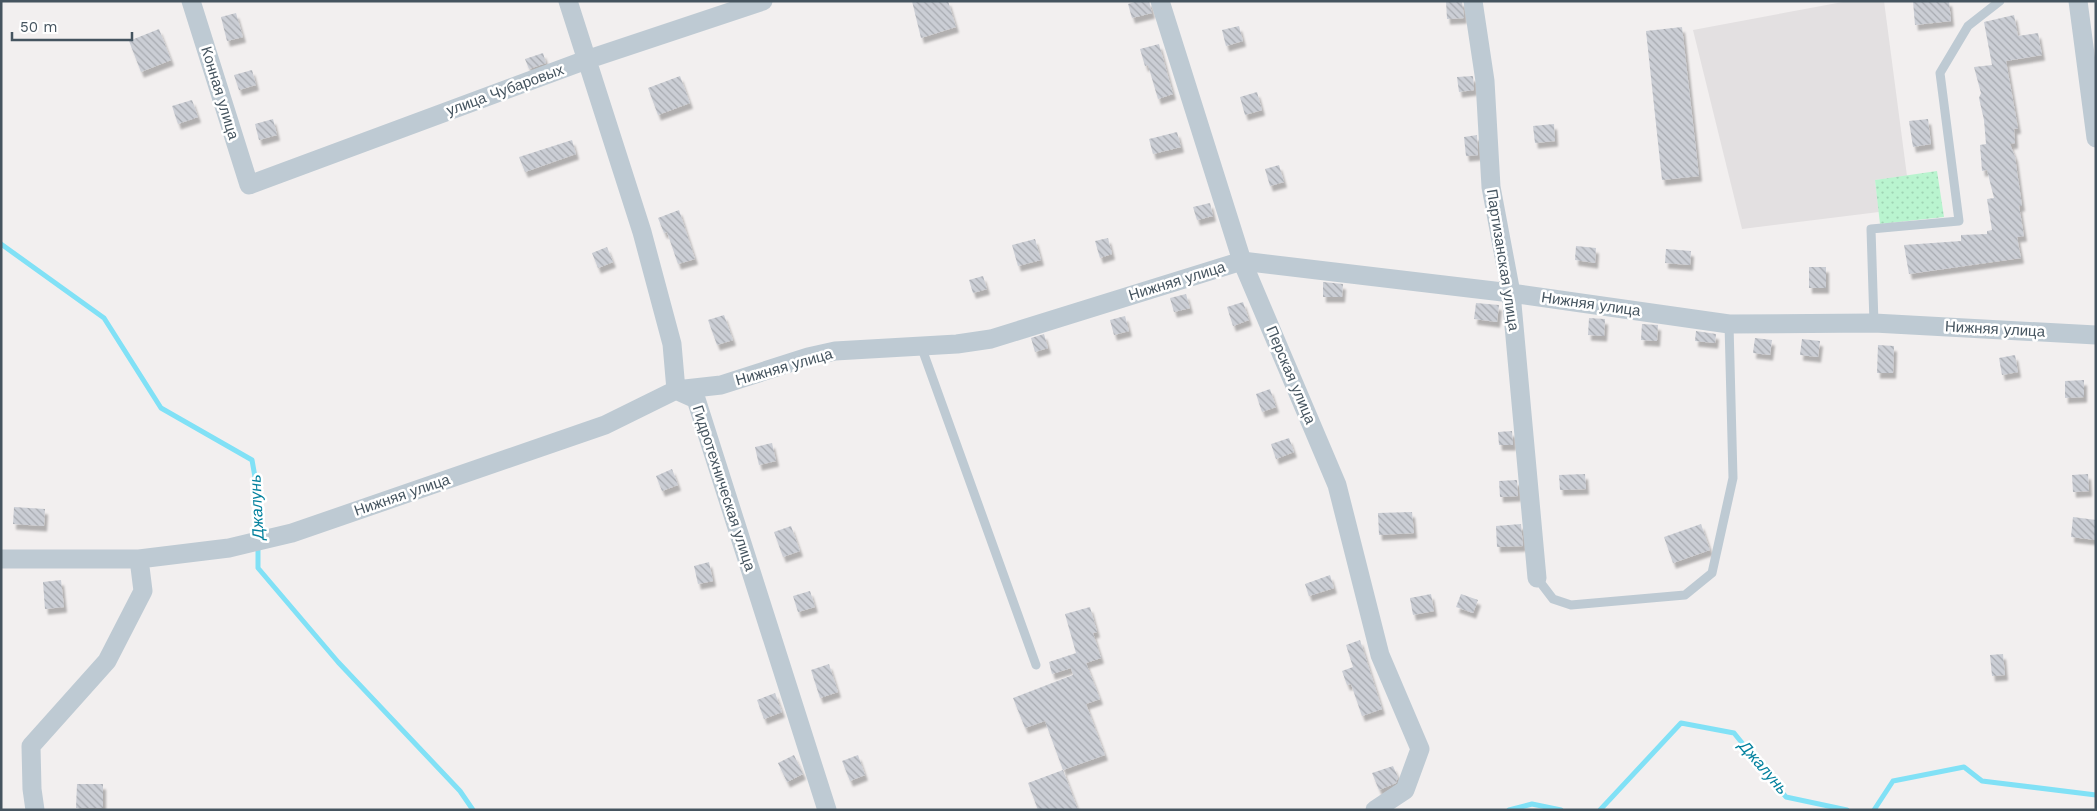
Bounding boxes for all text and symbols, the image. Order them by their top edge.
scale bar [12,10,132,42]
text: 50 m [20,18,57,36]
street label: Конная улица [197,44,243,142]
street label: улица Чубаровых [444,60,567,120]
street label: Партизанская улица [1483,188,1523,333]
street label: Нижняя улица [1126,258,1228,304]
street label: Нижняя улица [1540,288,1642,320]
street label: Нижняя улица [1945,317,2046,341]
street label: Перская улица [1262,323,1320,427]
street label: Нижняя улица [733,344,835,389]
street label: Гидротехническая улица [689,403,759,574]
street label: Нижняя улица [352,470,453,520]
water label: Джалунь [245,474,268,542]
water label: Джалунь [1734,735,1792,798]

